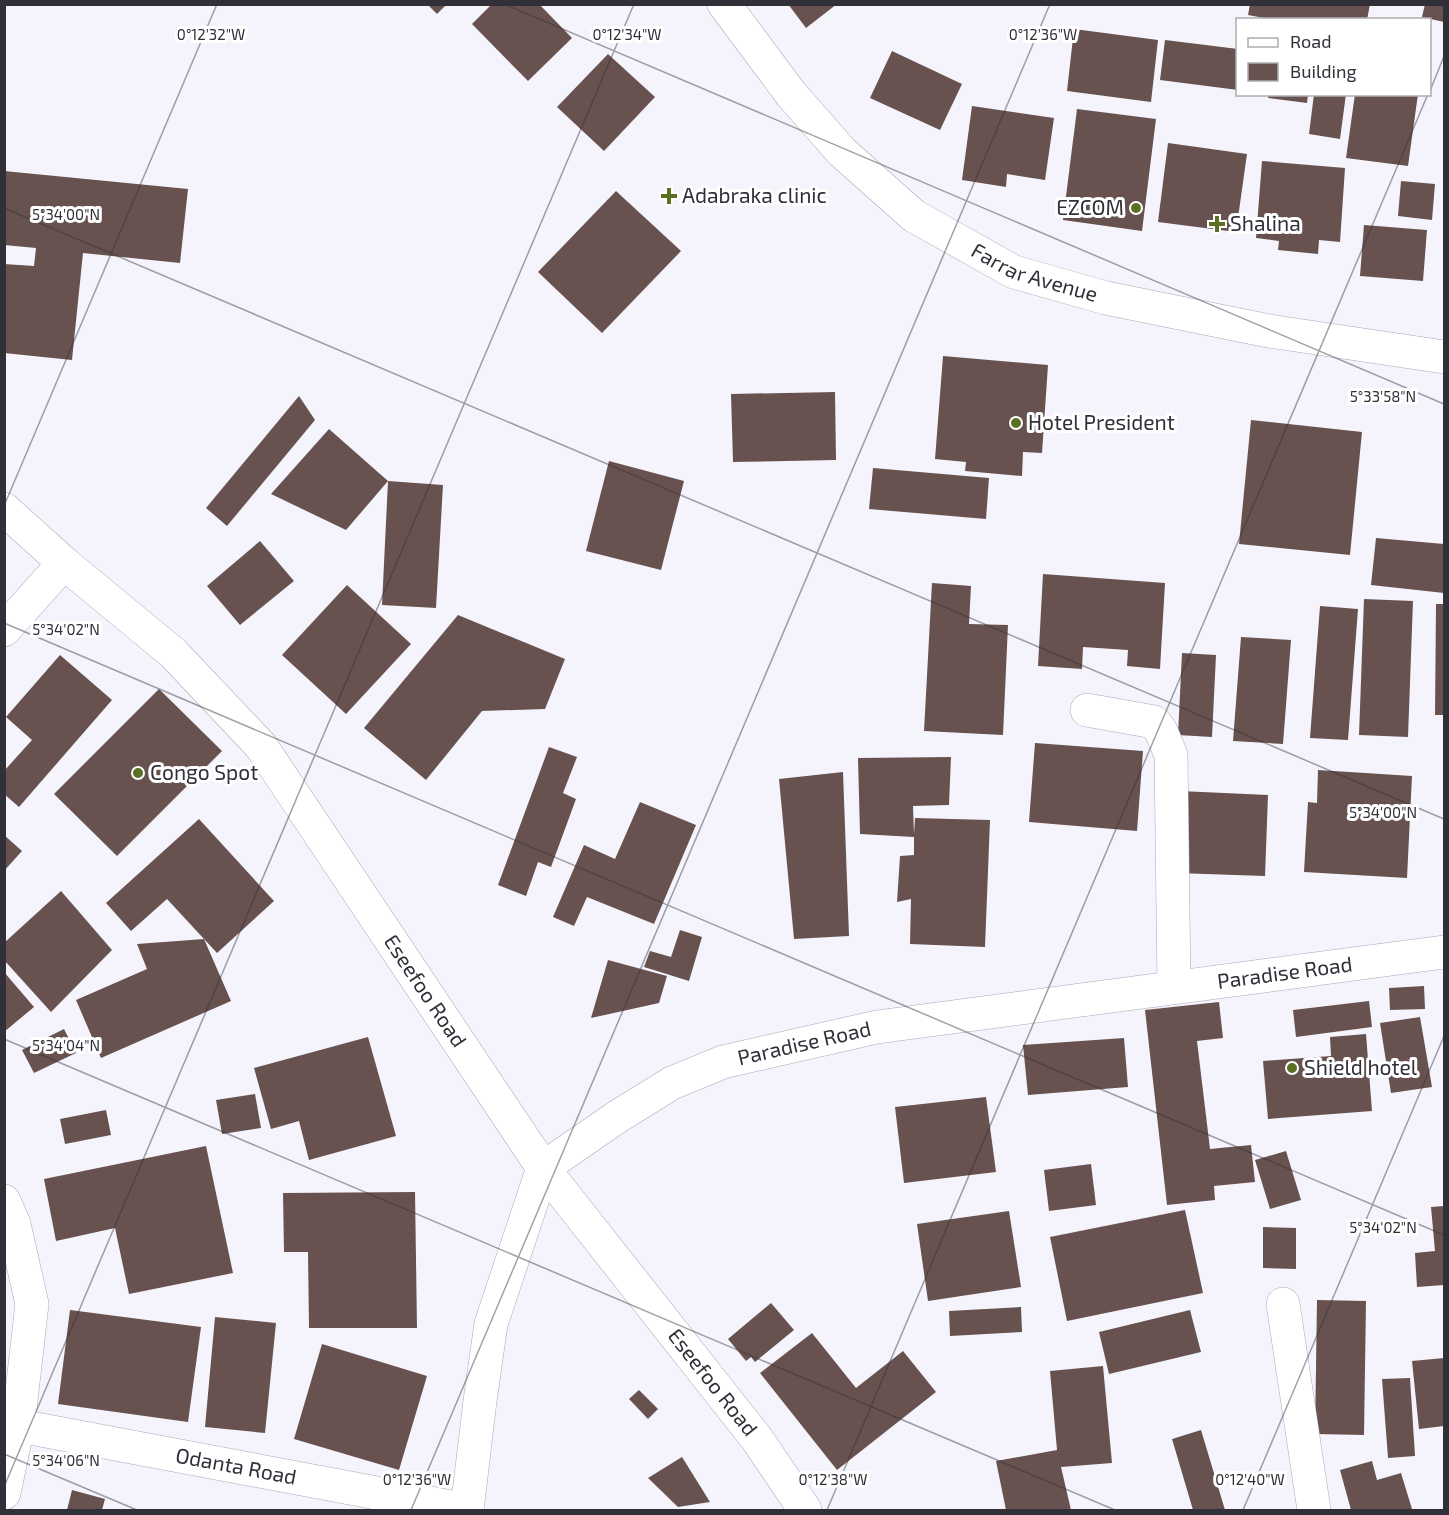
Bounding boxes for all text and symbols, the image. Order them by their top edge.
legend [1236,18,1431,96]
text: 0°12'32"W [177,25,245,43]
text: 0°12'34"W [592,25,662,43]
text: 0°12'36"W [1009,25,1077,43]
text: Road [1290,30,1331,52]
text: Building [1290,60,1357,82]
place label: Adabraka clinic [682,182,827,207]
marker: Adabraka clinic [660,187,678,205]
place label: EZCOM [1056,194,1124,219]
marker: EZCOM [1129,201,1143,215]
text: 5°34'00"N [32,205,100,223]
place label: Shalina [1230,210,1301,235]
marker: Shalina [1208,215,1226,233]
street label: Farrar Avenue [968,237,1101,306]
text: 5°33'58"N [1350,387,1416,405]
place label: Hotel President [1028,409,1175,434]
marker: Hotel President [1009,416,1023,430]
text: 5°34'02"N [32,620,100,638]
place label: Congo Spot [150,759,258,784]
marker: Congo Spot [131,766,145,780]
text: 5°34'00"N [1349,803,1417,821]
street label: Eseefoo Road [380,929,473,1051]
street label: Paradise Road [1216,950,1354,993]
street label: Paradise Road [735,1015,873,1069]
text: 5°34'04"N [32,1036,100,1054]
place label: Shield hotel [1304,1054,1418,1079]
marker: Shield hotel [1285,1061,1299,1075]
text: 5°34'02"N [1349,1218,1417,1236]
street label: Eseefoo Road [664,1323,764,1440]
street label: Odanta Road [174,1442,299,1489]
text: 5°34'06"N [32,1451,100,1469]
text: 0°12'36"W [383,1470,451,1488]
text: 0°12'38"W [799,1470,868,1488]
text: 0°12'40"W [1215,1470,1285,1488]

